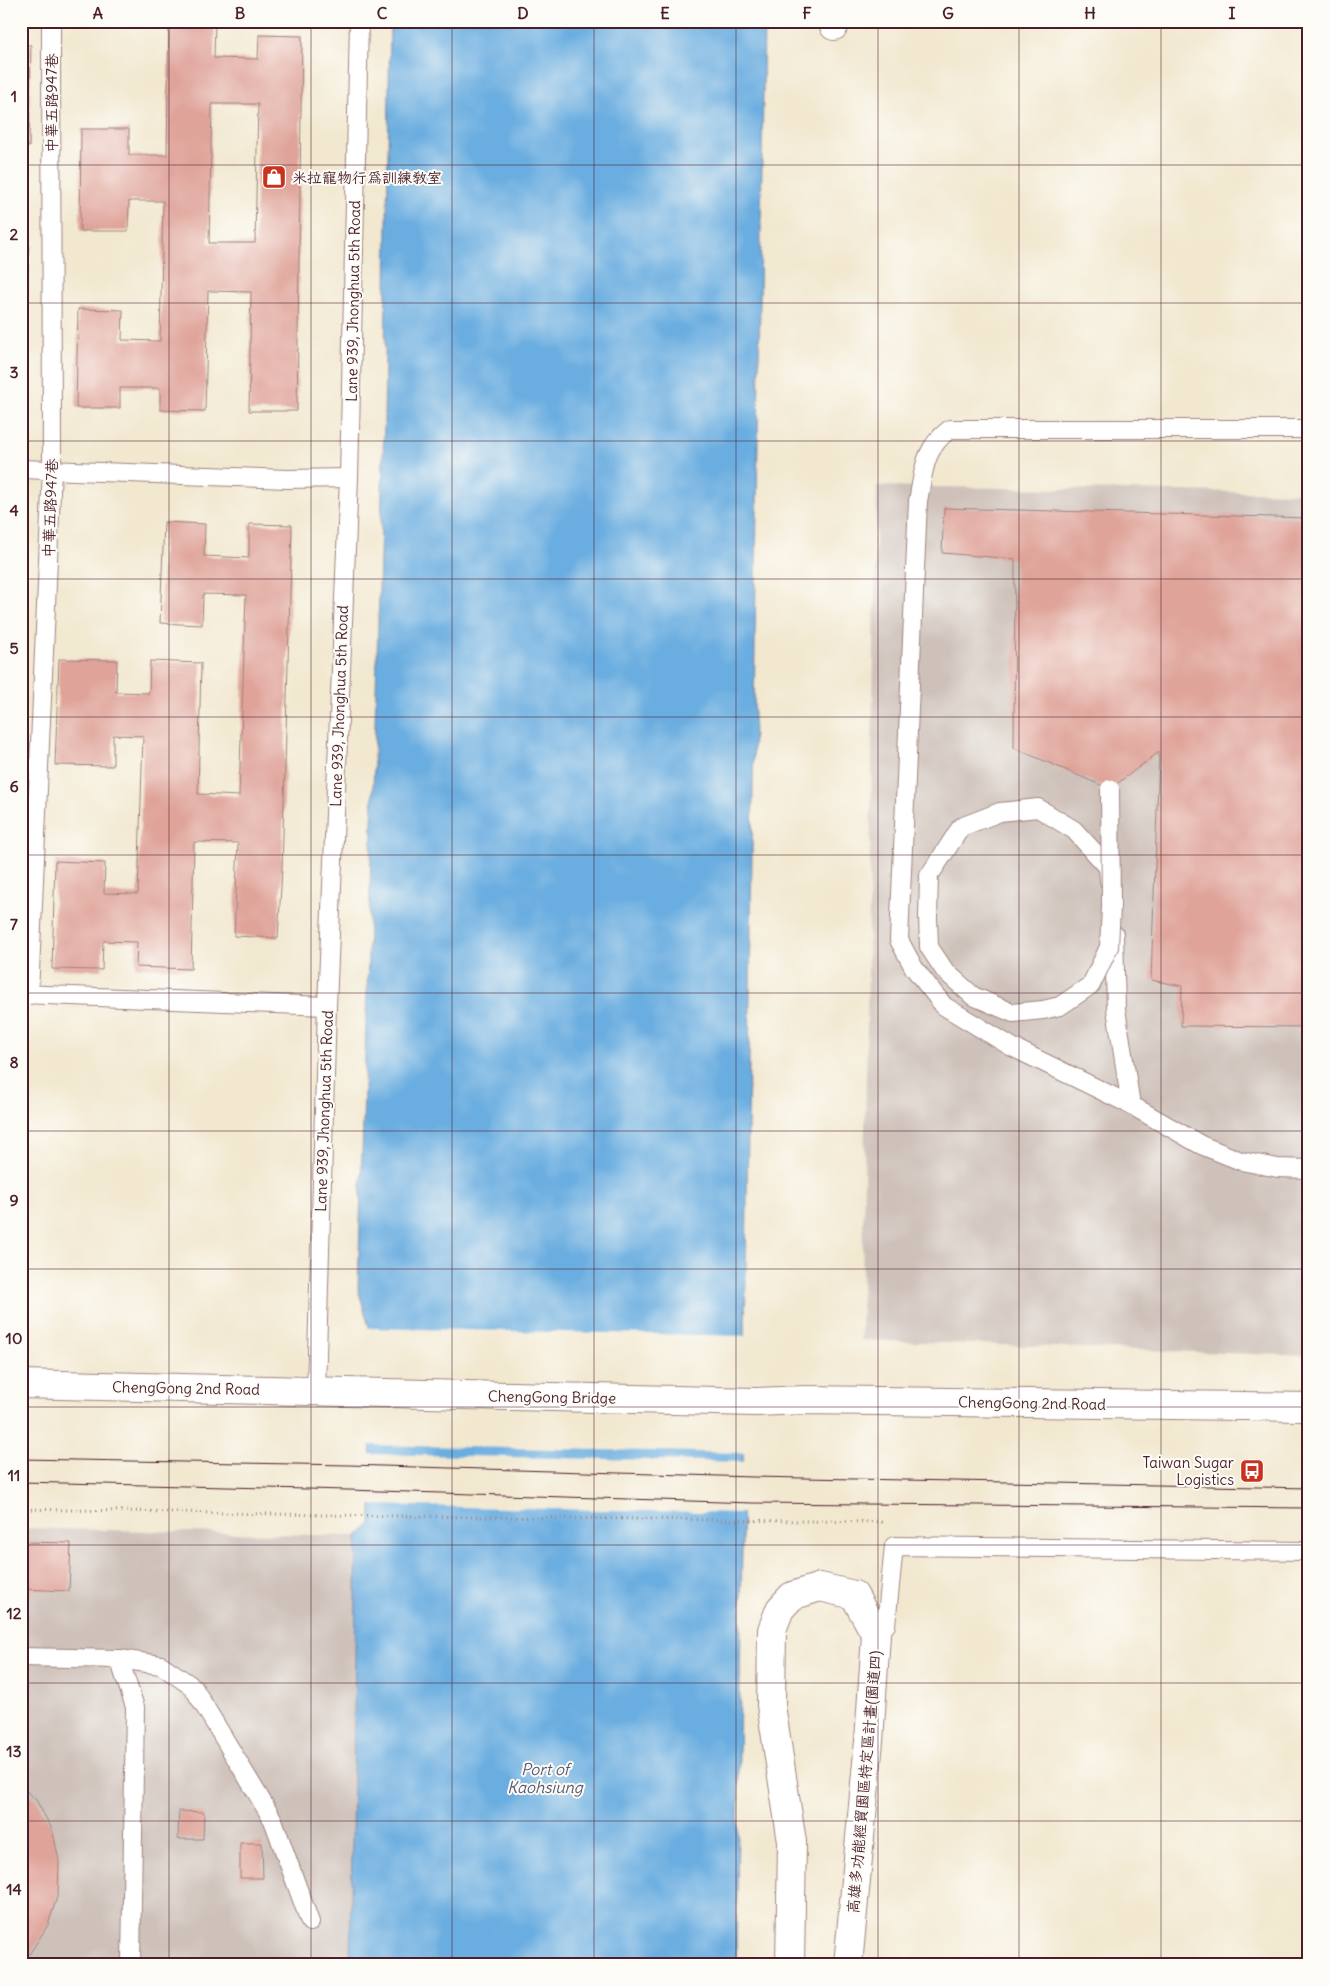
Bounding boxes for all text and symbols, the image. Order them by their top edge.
text: A [93,3,103,23]
text: B [235,3,246,23]
text: C [377,3,388,23]
text: D [517,3,529,23]
text: E [660,3,670,23]
text: F [802,3,812,23]
text: G [942,3,954,23]
text: H [1084,3,1096,23]
text: I [1229,3,1236,23]
street label: 中華五路947巷 [42,53,61,153]
text: 1 [11,86,17,106]
shop icon: 米拉寵物行為訓練教室 [261,164,287,190]
place label: 米拉寵物行為訓練教室 [292,168,442,187]
street label: Lane 939, Jhonghua 5th Road [342,200,364,402]
text: 2 [10,224,19,244]
text: 3 [9,362,19,382]
street label: 中華五路947巷 [39,458,61,558]
text: 4 [9,500,19,520]
street label: Lane 939, Jhonghua 5th Road [326,605,352,807]
text: 5 [9,638,19,658]
text: 6 [9,776,19,796]
text: 7 [10,914,18,934]
street label: Lane 939, Jhonghua 5th Road [311,1010,337,1212]
text: 8 [9,1052,19,1072]
text: 9 [9,1190,19,1210]
text: 10 [6,1328,22,1348]
street label: ChengGong 2nd Road [112,1377,260,1399]
street label: ChengGong Bridge [488,1386,616,1408]
street label: ChengGong 2nd Road [958,1392,1106,1414]
place label: Taiwan Sugar Logistics [1142,1453,1234,1489]
bus stop icon: Taiwan Sugar Logistics [1239,1458,1265,1484]
text: 11 [8,1465,20,1485]
text: 12 [6,1603,22,1623]
street label: 高雄多功能經貿園區特定區計畫(園道四) [843,1650,885,1914]
text: 13 [6,1741,22,1761]
water label: Port of Kaohsiung [507,1759,584,1797]
text: 14 [6,1879,22,1899]

